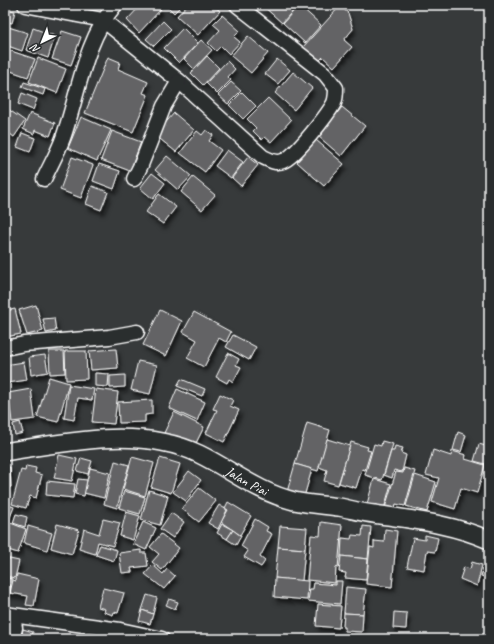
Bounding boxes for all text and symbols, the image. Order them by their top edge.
north arrow [22,22,62,62]
text: N [26,40,42,57]
street label: Jalan Piai [222,462,273,500]

